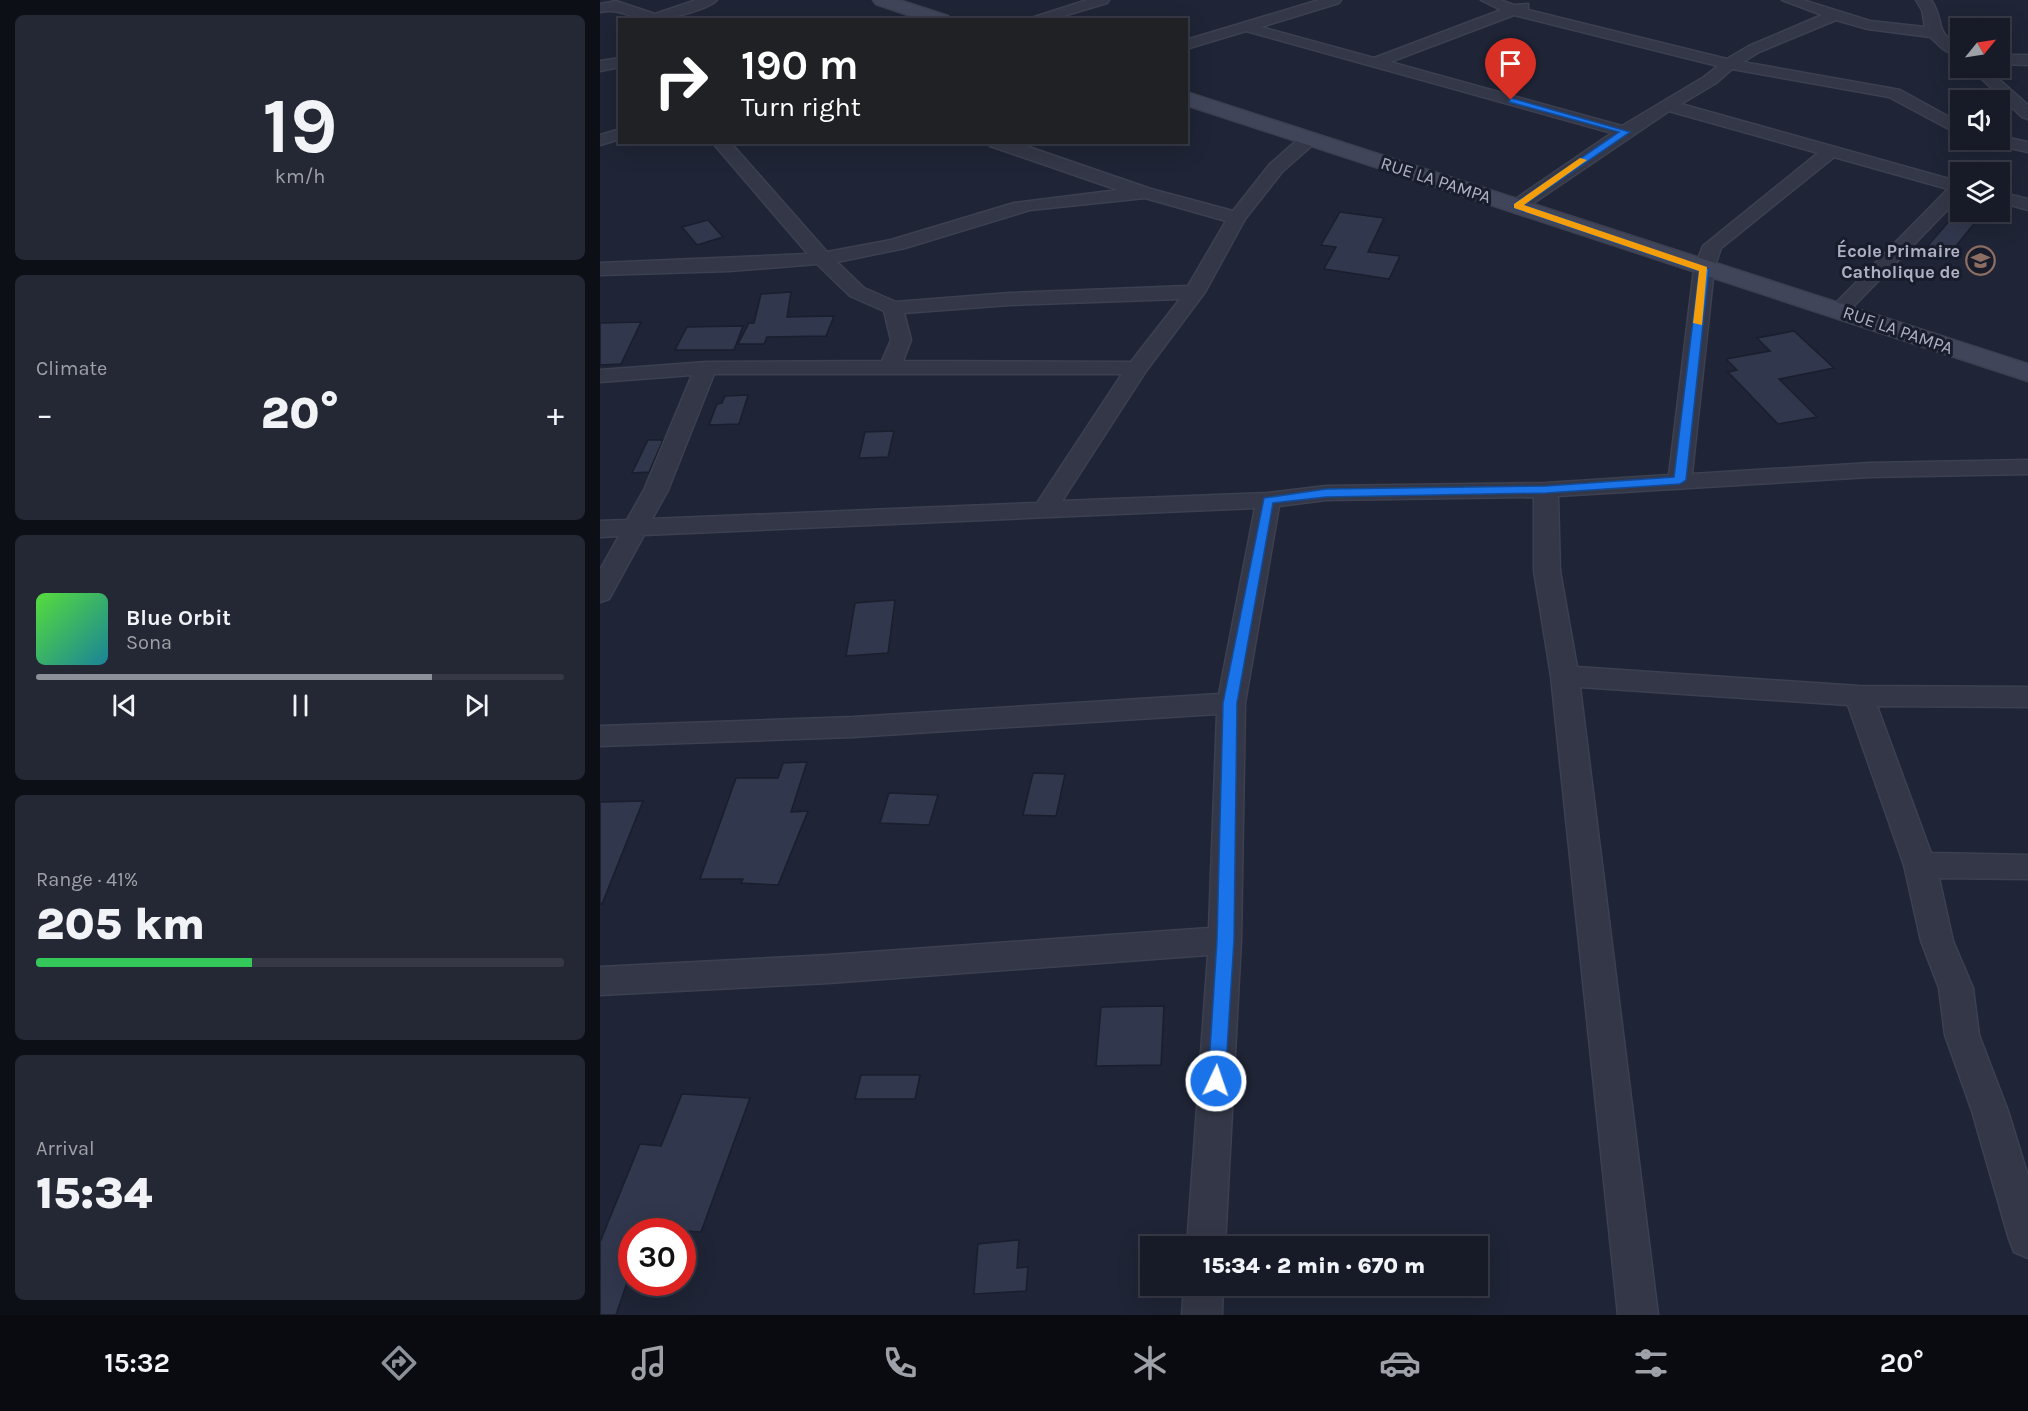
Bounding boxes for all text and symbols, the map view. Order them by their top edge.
north arrow [1950,18,2010,78]
map controls [1950,18,2010,222]
pin [1485,38,1536,100]
text: 190 m [741,40,859,90]
icon: right [642,42,720,120]
icon: arrive [1494,47,1527,80]
text: 19 [262,80,338,172]
button: sound [1950,90,2010,150]
text: Turn right [741,91,861,123]
street label: RUE LA PAMPA [1378,152,1494,208]
button: layers [1950,162,2010,222]
text: km/h [275,165,325,188]
place label: École Primaire Catholique de [1837,239,1960,283]
school or university icon: École Primaire Catholique de [1965,245,1997,277]
street label: RUE LA PAMPA [1840,301,1956,359]
text: Climate [36,357,107,380]
text: 20° [261,387,339,439]
text: − [36,395,53,433]
text: + [547,395,564,433]
text: Blue Orbit [126,605,231,631]
text: Sona [126,631,172,654]
icon: previous [108,689,141,722]
icon: pause [284,689,317,722]
icon: next [460,689,493,722]
text: Range · 41% [36,868,138,891]
text: 205 km [36,898,205,950]
position arrow [1184,1049,1248,1113]
text: Arrival [36,1137,95,1160]
text: 15:34 [36,1167,152,1219]
speed limit sign: 30 [618,1218,696,1296]
text: 15:34 · 2 min · 670 m [1203,1253,1425,1279]
icon: directions [378,1342,420,1384]
icon: music [628,1342,670,1384]
icon: phone [879,1342,921,1384]
icon: climate [1129,1342,1171,1384]
icon: car [1379,1342,1421,1384]
icon: filters [1630,1342,1672,1384]
text: 15:32 [104,1347,170,1379]
text: 20° [1880,1347,1924,1379]

